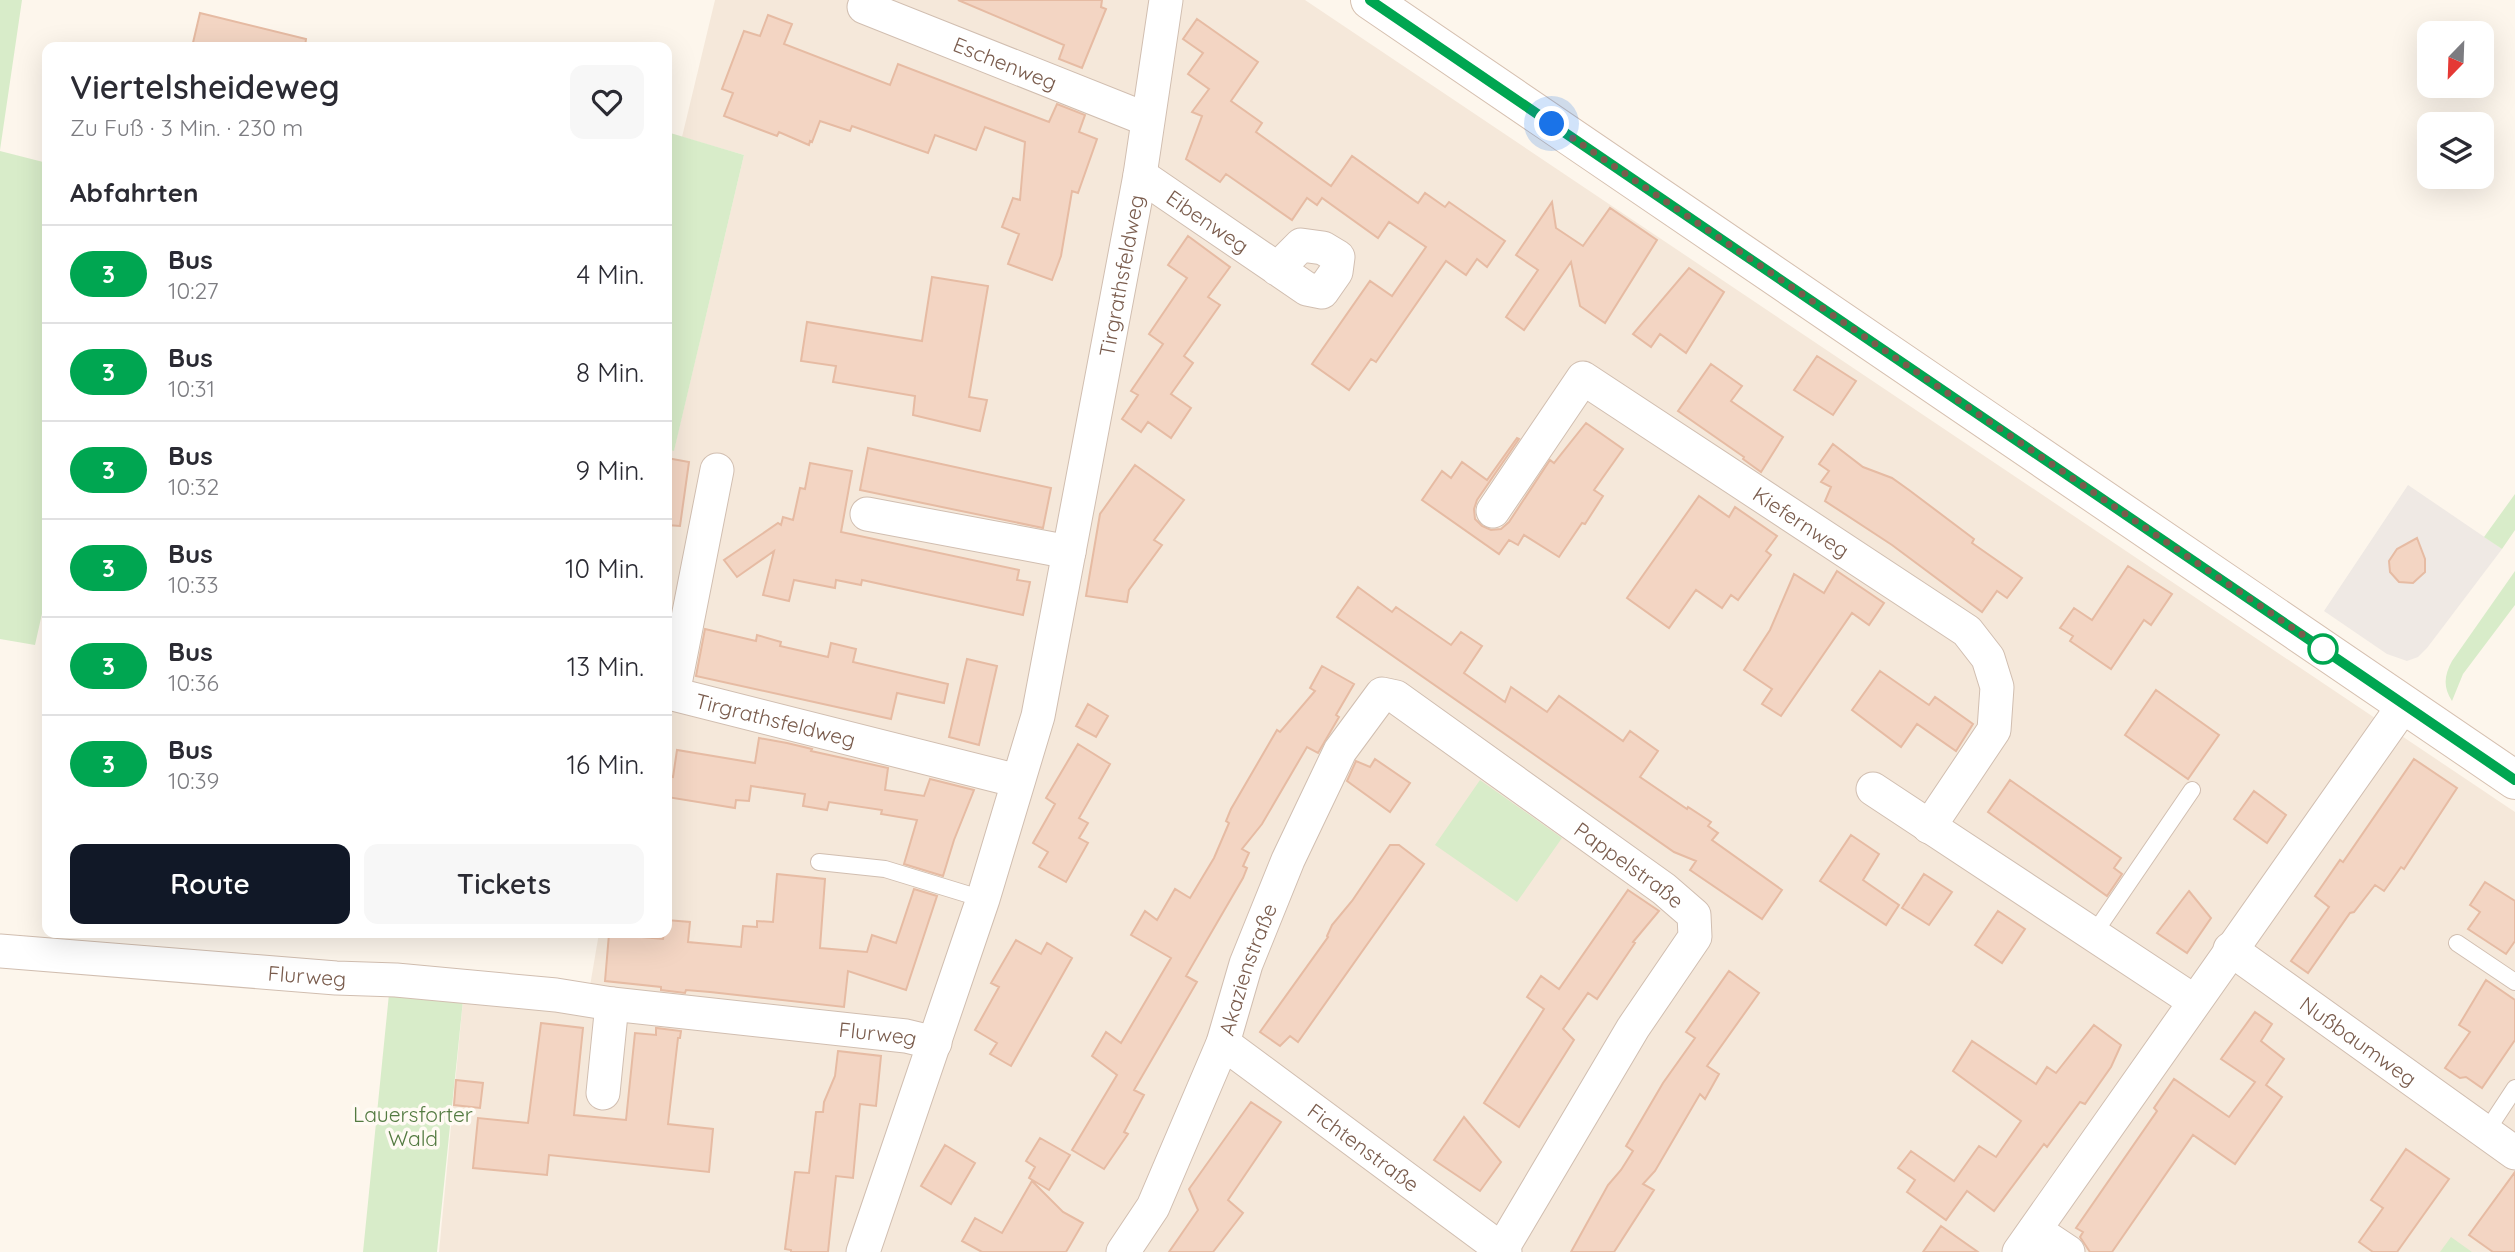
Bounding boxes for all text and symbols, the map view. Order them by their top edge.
north arrow [2417,21,2494,98]
map controls [2417,21,2494,189]
street label: Eschenweg [950,31,1061,95]
button: heart [570,65,644,139]
text: Viertelsheideweg [70,66,340,107]
your location [1534,106,1569,141]
button: layers [2417,112,2494,189]
text: Zu Fuß · 3 Min. · 230 m [70,113,303,142]
text: Abfahrten [70,176,199,209]
street label: Eibenweg [1162,184,1254,258]
street label: Tirgrathsfeldweg [1093,193,1149,359]
text: Bus [168,243,213,276]
text: 4 Min. [576,258,644,291]
text: 3 [102,259,115,289]
text: 10:27 [168,276,219,305]
text: Bus [168,341,213,374]
text: 8 Min. [576,356,644,389]
text: 3 [102,357,115,387]
text: 10:31 [168,374,215,403]
text: Bus [168,439,213,472]
text: 9 Min. [576,454,644,487]
text: 3 [102,455,115,485]
text: 10:32 [168,472,219,501]
street label: Kiefernweg [1748,481,1854,563]
text: Bus [168,537,213,570]
text: 10 Min. [565,552,644,585]
text: 3 [102,553,115,583]
text: 10:33 [168,570,219,599]
unlabelled marker [2308,634,2338,664]
text: Bus [168,635,213,668]
text: 13 Min. [567,650,644,683]
text: 3 [102,651,115,681]
text: 10:36 [168,668,219,697]
street label: Tirgrathsfeldweg [693,687,858,753]
text: Bus [168,733,213,766]
text: 16 Min. [566,748,644,781]
text: 3 [102,749,115,779]
text: 10:39 [168,766,219,795]
street label: Pappelstraße [1569,816,1689,913]
button: Route [70,844,350,924]
button: Tickets [364,844,644,924]
street label: Akazienstraße [1213,899,1282,1038]
street label: Flurweg [267,960,347,991]
street label: Nußbaumweg [2295,991,2422,1091]
street label: Flurweg [838,1016,920,1051]
street label: Fichtenstraße [1303,1097,1425,1197]
park label: Lauersforter Wald [353,1101,473,1151]

